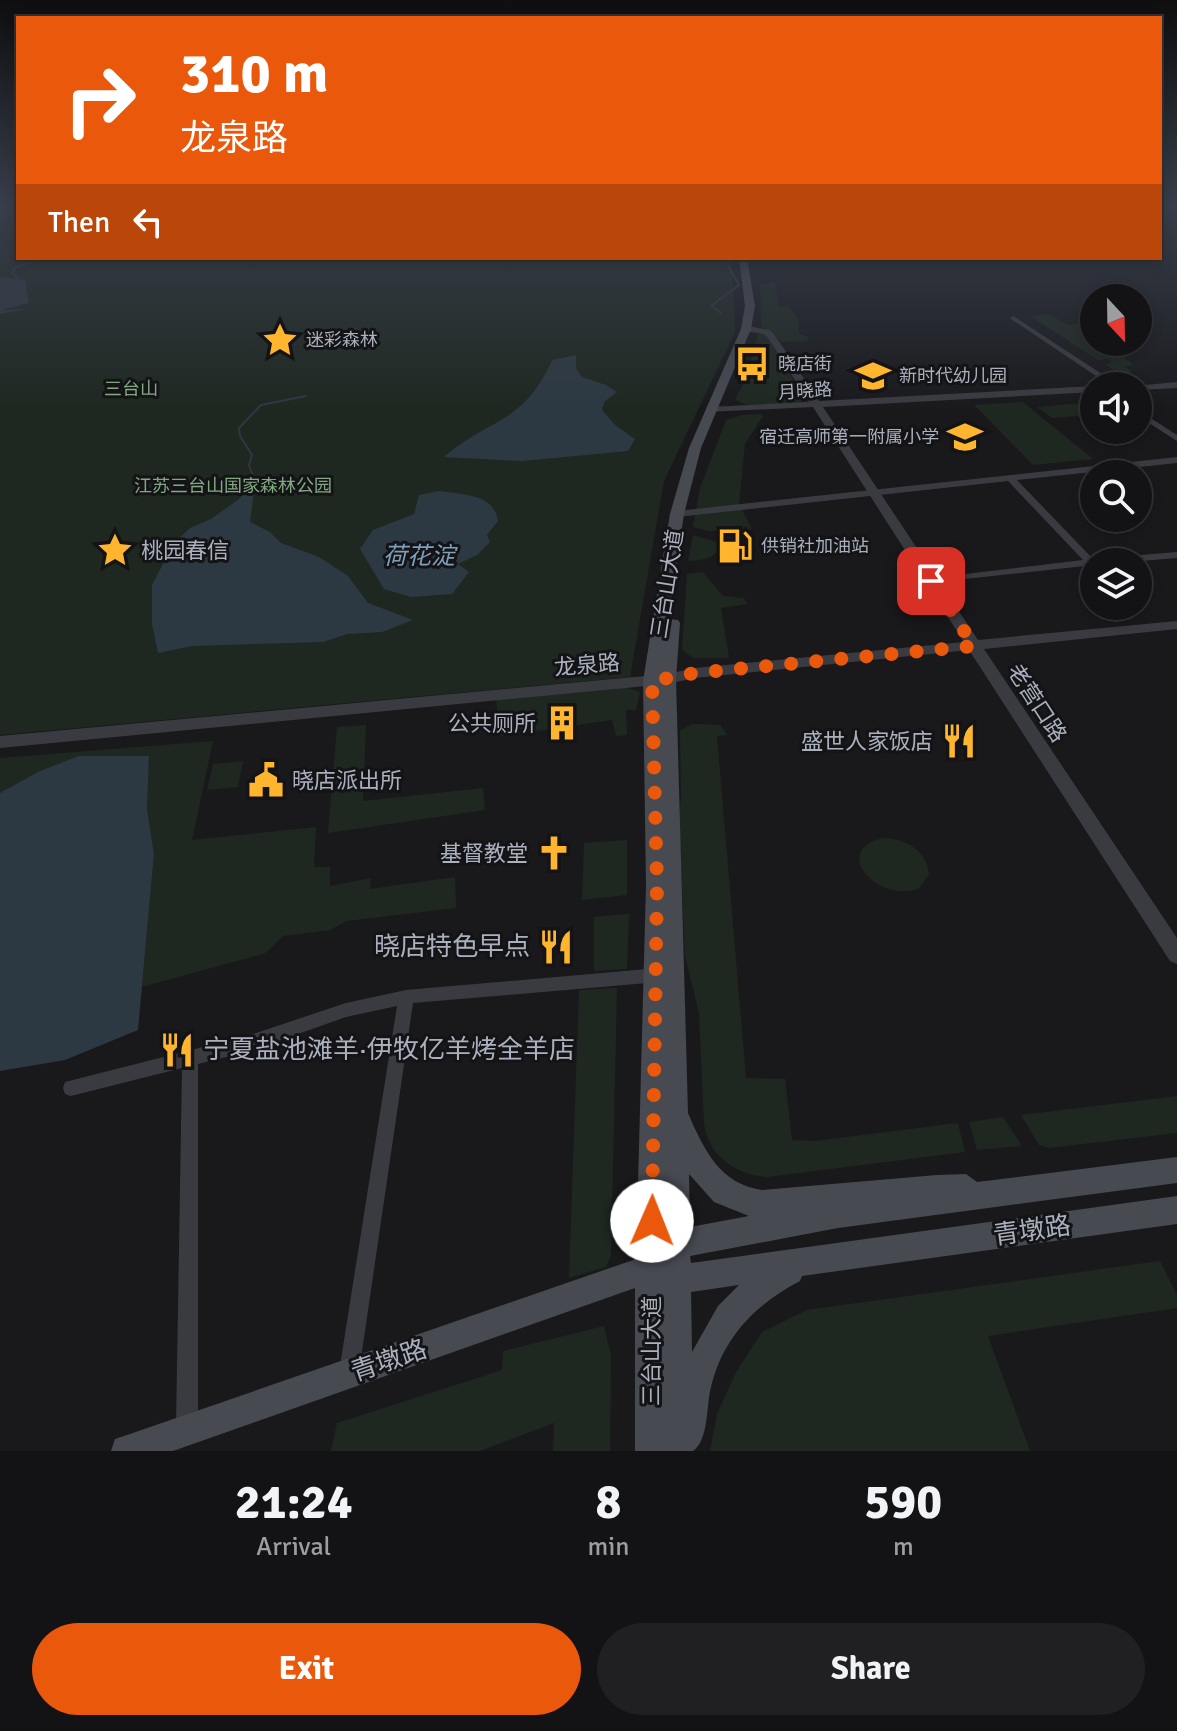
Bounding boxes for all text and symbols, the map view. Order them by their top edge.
text: 310 m [180,39,328,108]
icon: right [48,48,152,152]
text: 龙泉路 [180,116,288,161]
icon: left [126,200,170,244]
text: Then [48,204,110,241]
north arrow [1080,284,1152,356]
map controls [1080,284,1152,620]
place icon: 迷彩森林 [261,321,299,359]
place label: 迷彩森林 [306,329,378,351]
bus stop icon: 晓店街 [733,345,771,383]
place label: 晓店街 [778,353,832,375]
school or university icon: 新时代幼儿园 [854,357,892,395]
place label: 新时代幼儿园 [899,365,1007,387]
button: sound [1080,372,1152,444]
park label: 三台山 [104,378,158,400]
street label: 月晓路 [777,378,833,404]
school or university icon: 宿迁高师第一附属小学 [946,418,984,456]
place label: 宿迁高师第一附属小学 [759,426,939,448]
button: search [1080,460,1152,532]
park label: 江苏三台山国家森林公园 [134,475,332,497]
fuel station icon: 供销社加油站 [716,527,754,565]
street label: 三台山大道 [645,528,689,640]
place icon: 桃园春信 [96,531,134,569]
place label: 供销社加油站 [761,535,869,557]
place label: 桃园春信 [141,537,229,564]
water label: 荷花淀 [383,541,458,571]
pin [897,547,965,615]
button: layers [1080,548,1152,620]
icon: arrive [909,559,953,603]
street label: 龙泉路 [553,649,621,681]
street label: 老营口路 [1002,659,1072,747]
building icon: 公共厕所 [543,704,581,742]
place label: 公共厕所 [448,710,536,737]
restaurant icon: 盛世人家饭店 [940,722,978,760]
place label: 盛世人家饭店 [801,728,933,755]
public building icon: 晓店派出所 [247,761,285,799]
place label: 晓店派出所 [292,767,402,794]
church icon: 基督教堂 [535,834,573,872]
place label: 基督教堂 [440,840,528,867]
restaurant icon: 晓店特色早点 [537,928,575,966]
place label: 晓店特色早点 [374,931,530,963]
restaurant icon: 宁夏盐池滩羊·伊牧亿羊烤全羊店 [158,1031,196,1069]
place label: 宁夏盐池滩羊·伊牧亿羊烤全羊店 [203,1034,575,1066]
position arrow [610,1179,694,1263]
street label: 青墩路 [991,1210,1073,1252]
street label: 三台山大道 [638,1296,665,1406]
street label: 青墩路 [347,1333,431,1389]
text: 21:24 [235,1473,353,1532]
text: 8 [596,1473,621,1532]
text: 590 [864,1473,942,1532]
text: Arrival [256,1531,331,1563]
text: min [588,1531,630,1563]
text: m [893,1531,914,1563]
button: Exit [32,1623,581,1715]
button: Share [597,1623,1145,1715]

